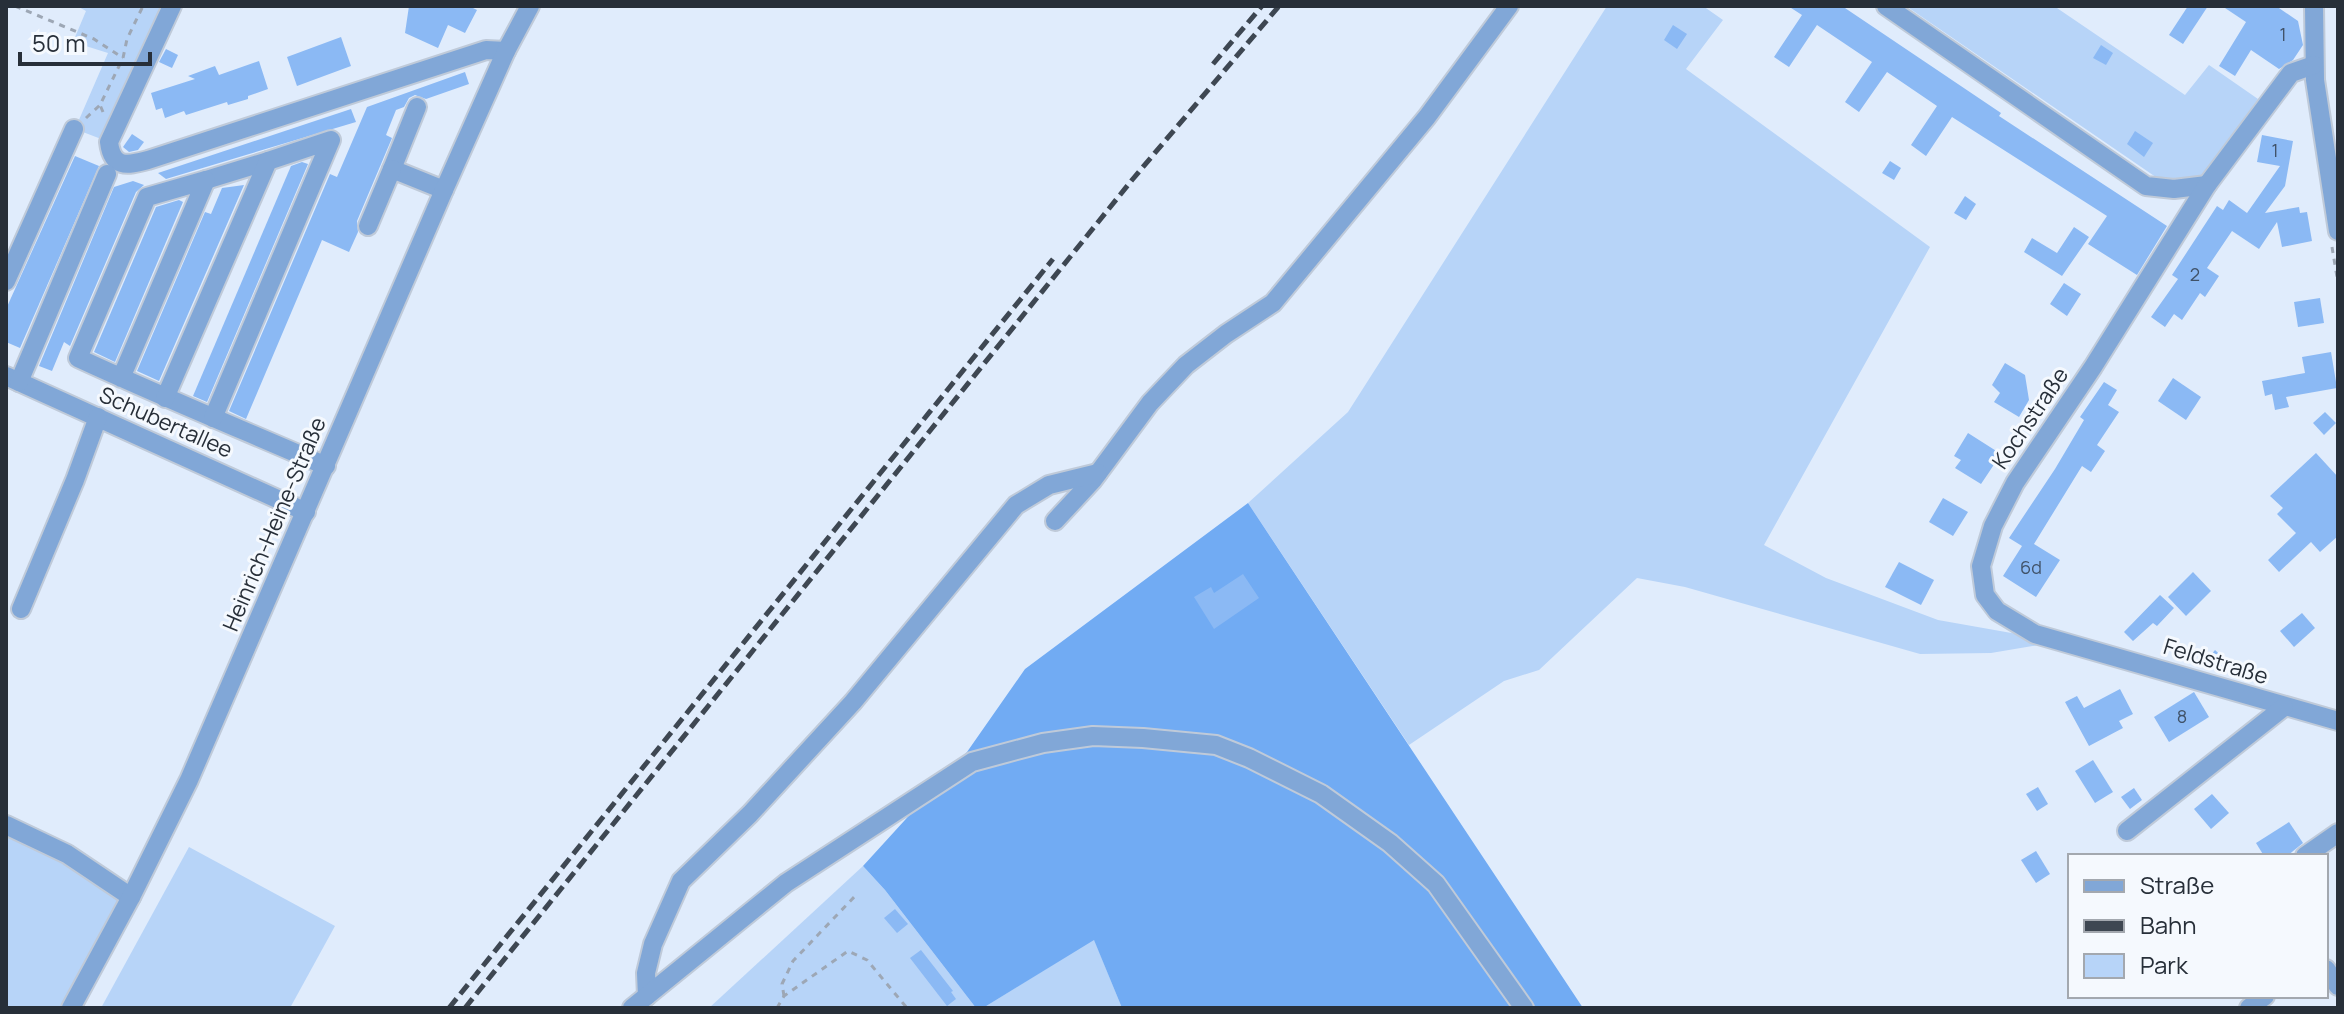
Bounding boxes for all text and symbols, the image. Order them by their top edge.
scale bar [20,16,150,66]
house number: 1 [2279,22,2287,46]
text: 50 m [32,26,86,59]
house number: 1 [2271,138,2279,162]
house number: 2 [2190,262,2200,286]
street label: Kochstraße [1985,361,2075,475]
street label: Schubertallee [95,379,237,465]
street label: Heinrich-Heine-Straße [215,412,333,636]
house number: 6d [2020,555,2042,579]
street label: Feldstraße [2160,631,2272,691]
house number: 8 [2177,704,2187,728]
legend [2068,854,2328,998]
text: Straße [2140,868,2214,901]
text: Bahn [2140,908,2197,941]
text: Park [2140,948,2189,981]

